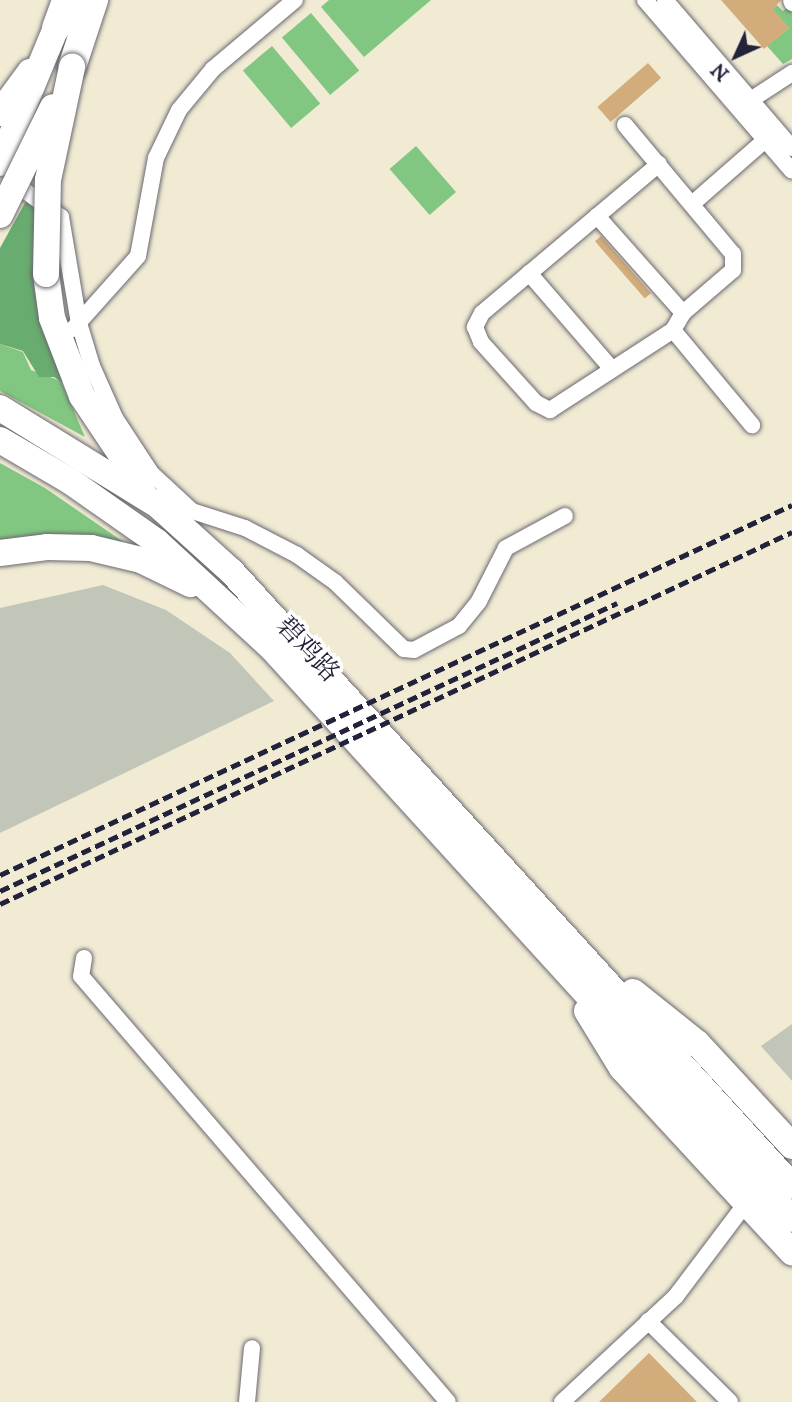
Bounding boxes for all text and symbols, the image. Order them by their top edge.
north arrow [701,21,771,91]
text: N [707,58,734,85]
street label: 碧鸡路 [269,611,345,689]

